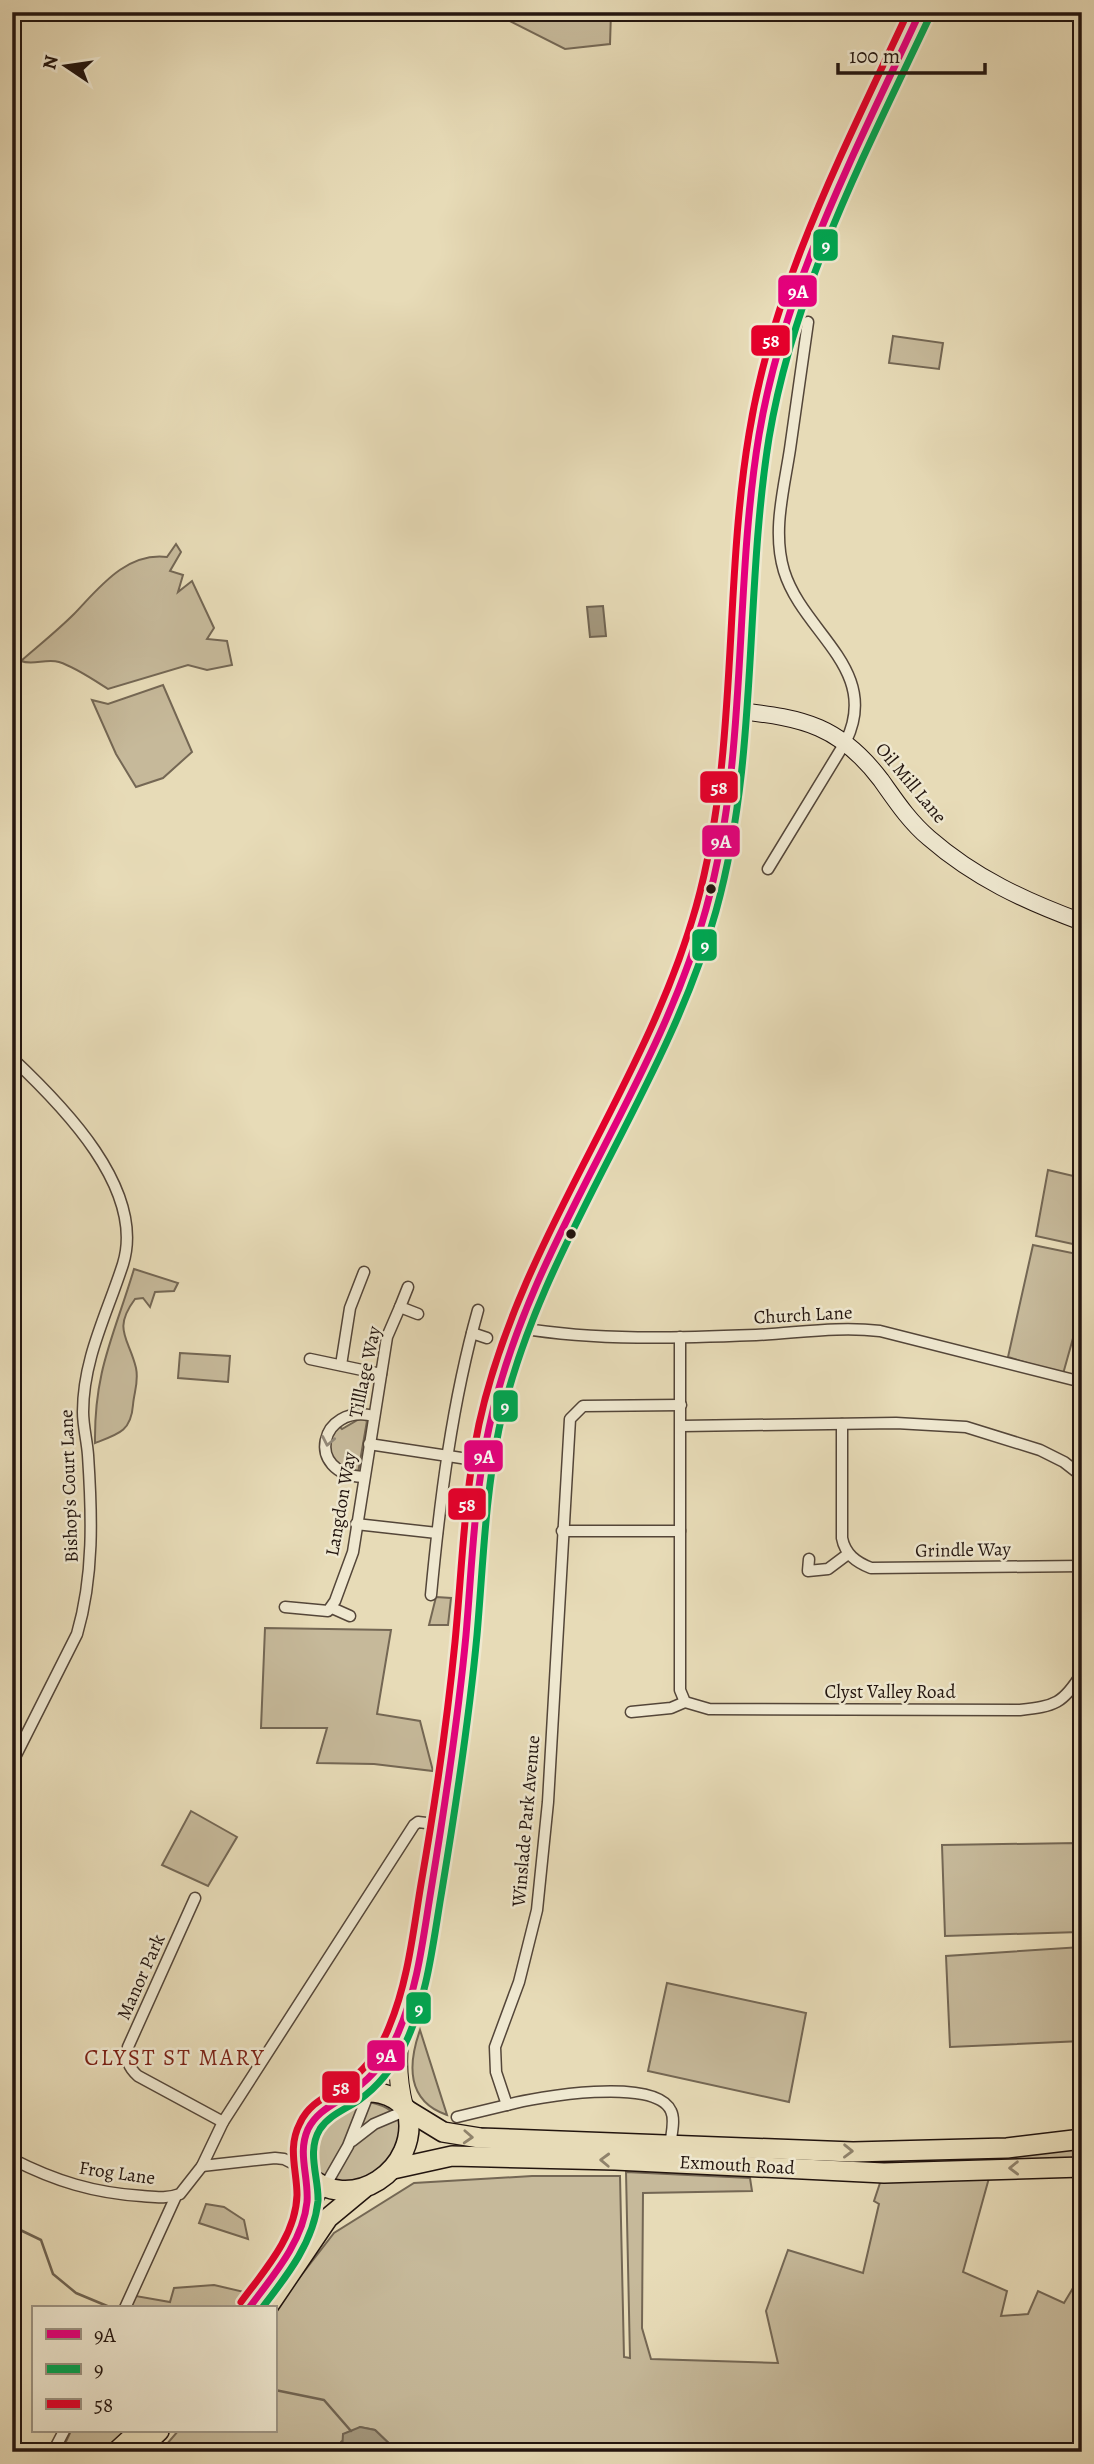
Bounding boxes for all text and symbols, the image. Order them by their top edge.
north arrow [32,32,102,102]
scale bar [838,32,986,76]
text: 100 m [849,42,900,70]
text: N [36,53,65,72]
line badge: 9 [812,228,839,262]
text: 9 [822,233,831,259]
line badge: 9A [777,274,818,308]
text: 9A [788,279,809,305]
line badge: 58 [750,324,791,357]
text: 58 [762,328,780,354]
street label: Oil Mill Lane [869,737,953,829]
line badge: 58 [699,770,739,804]
text: 58 [710,775,728,801]
line badge: 9A [701,824,741,858]
text: 9A [711,829,732,855]
unlabelled marker [704,882,718,896]
line badge: 9 [691,928,718,962]
text: 9 [701,933,710,959]
unlabelled marker [564,1227,578,1241]
street label: Church Lane [753,1299,853,1331]
street label: Tilllage Way [343,1323,387,1420]
line badge: 9 [492,1389,519,1423]
text: 9 [501,1394,510,1420]
street label: Bishop's Court Lane [53,1409,85,1563]
one-way arrow [321,1435,336,1447]
line badge: 9A [463,1439,504,1473]
text: 9A [474,1444,495,1470]
street label: Langdon Way [319,1449,363,1558]
line badge: 58 [447,1487,487,1521]
text: 58 [458,1492,476,1518]
street label: Grindle Way [915,1536,1012,1564]
street label: Clyst Valley Road [824,1679,956,1705]
street label: Winslade Park Avenue [505,1734,546,1909]
street label: Manor Park [111,1929,172,2024]
line badge: 9 [405,1991,432,2025]
text: 9 [415,1996,424,2022]
line badge: 9A [366,2039,406,2072]
district label: CLYST ST MARY [84,2042,266,2073]
text: 9A [376,2043,397,2069]
line badge: 58 [321,2070,361,2104]
text: 58 [332,2075,350,2101]
one-way arrow [463,2129,474,2144]
one-way arrow [842,2144,853,2159]
street label: Exmouth Road [679,2149,796,2181]
one-way arrow [599,2152,610,2167]
street label: Frog Lane [77,2155,157,2191]
one-way arrow [1008,2160,1018,2176]
legend [32,2306,276,2432]
text: 9A [94,2321,117,2349]
text: 9 [94,2355,104,2383]
text: 58 [94,2391,113,2419]

